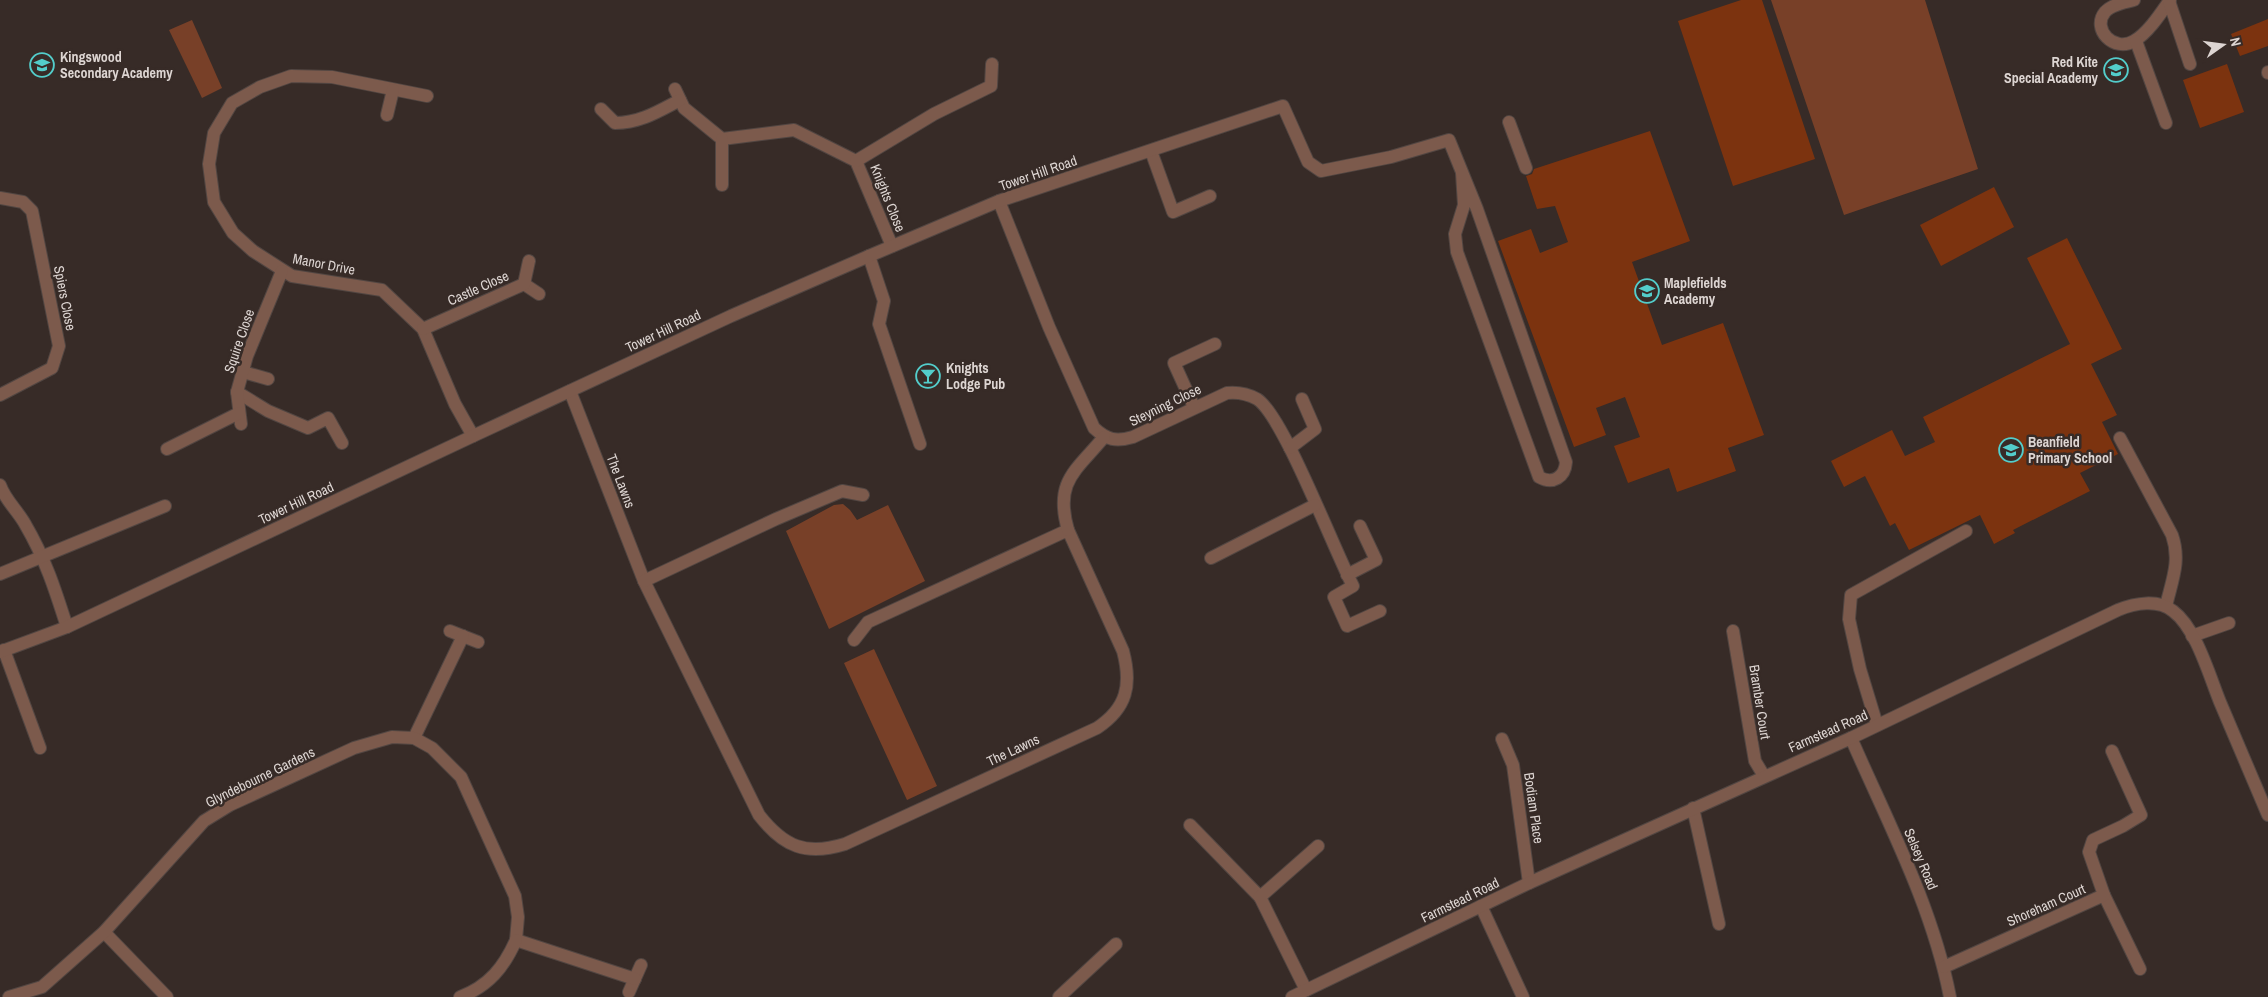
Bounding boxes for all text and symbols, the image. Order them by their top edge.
north arrow [2198,20,2248,70]
text: N [2226,36,2245,48]
place label: Kingswood Secondary Academy [60,48,173,82]
school or university icon: Kingswood Secondary Academy [29,52,55,78]
place label: Red Kite Special Academy [2004,53,2099,87]
school or university icon: Red Kite Special Academy [2103,57,2129,83]
street label: Tower Hill Road [997,151,1079,195]
street label: Knights Close [866,161,910,235]
street label: Manor Drive [291,249,357,279]
street label: Spiers Close [50,264,80,332]
street label: Castle Close [445,267,511,309]
place label: Maplefields Academy [1664,274,1727,308]
school or university icon: Maplefields Academy [1634,278,1660,304]
street label: Tower Hill Road [622,306,704,356]
street label: Squire Close [220,307,258,375]
place label: Knights Lodge Pub [946,359,1005,393]
bar icon: Knights Lodge Pub [915,363,941,389]
street label: Steyning Close [1126,380,1204,430]
place label: Beanfield Primary School [2028,433,2112,467]
school or university icon: Beanfield Primary School [1998,437,2024,463]
street label: The Lawns [603,452,640,511]
street label: Tower Hill Road [255,478,337,528]
street label: Bramber Court [1745,663,1775,741]
street label: Farmstead Road [1786,706,1870,756]
street label: The Lawns [984,730,1042,770]
street label: Glyndebourne Gardens [202,743,318,811]
street label: Bodiam Place [1520,771,1548,845]
street label: Selsey Road [1900,826,1942,892]
street label: Farmstead Road [1418,873,1502,927]
street label: Shoreham Court [2004,880,2088,930]

